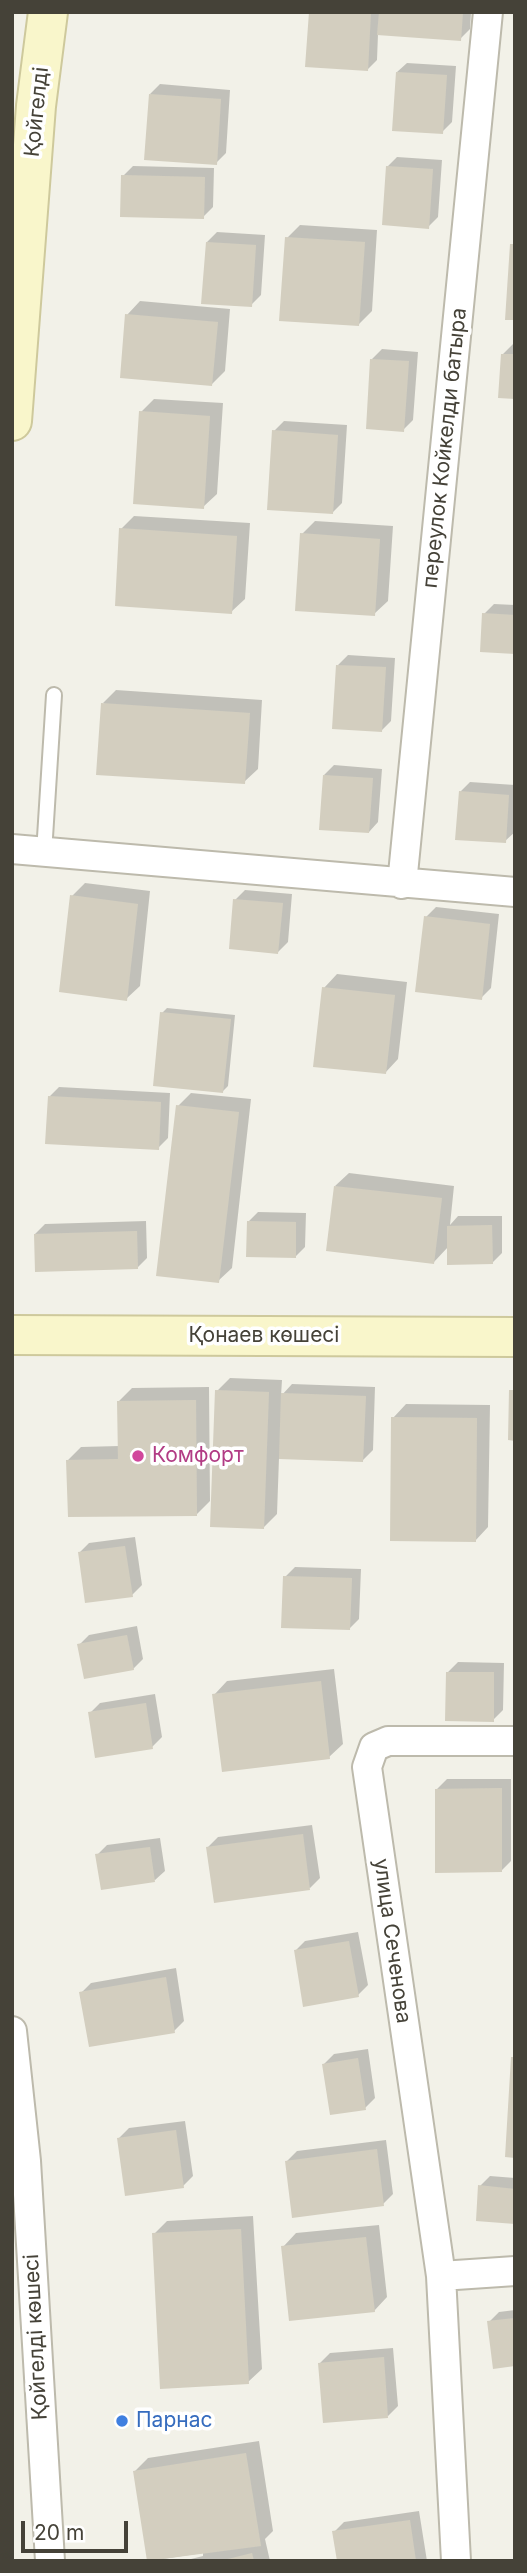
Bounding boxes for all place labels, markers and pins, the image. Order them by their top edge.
place label: Комфорт [152,1443,244,1469]
marker: Комфорт [130,1448,146,1464]
place label: Парнас [136,2408,212,2434]
marker: Парнас [114,2413,130,2429]

